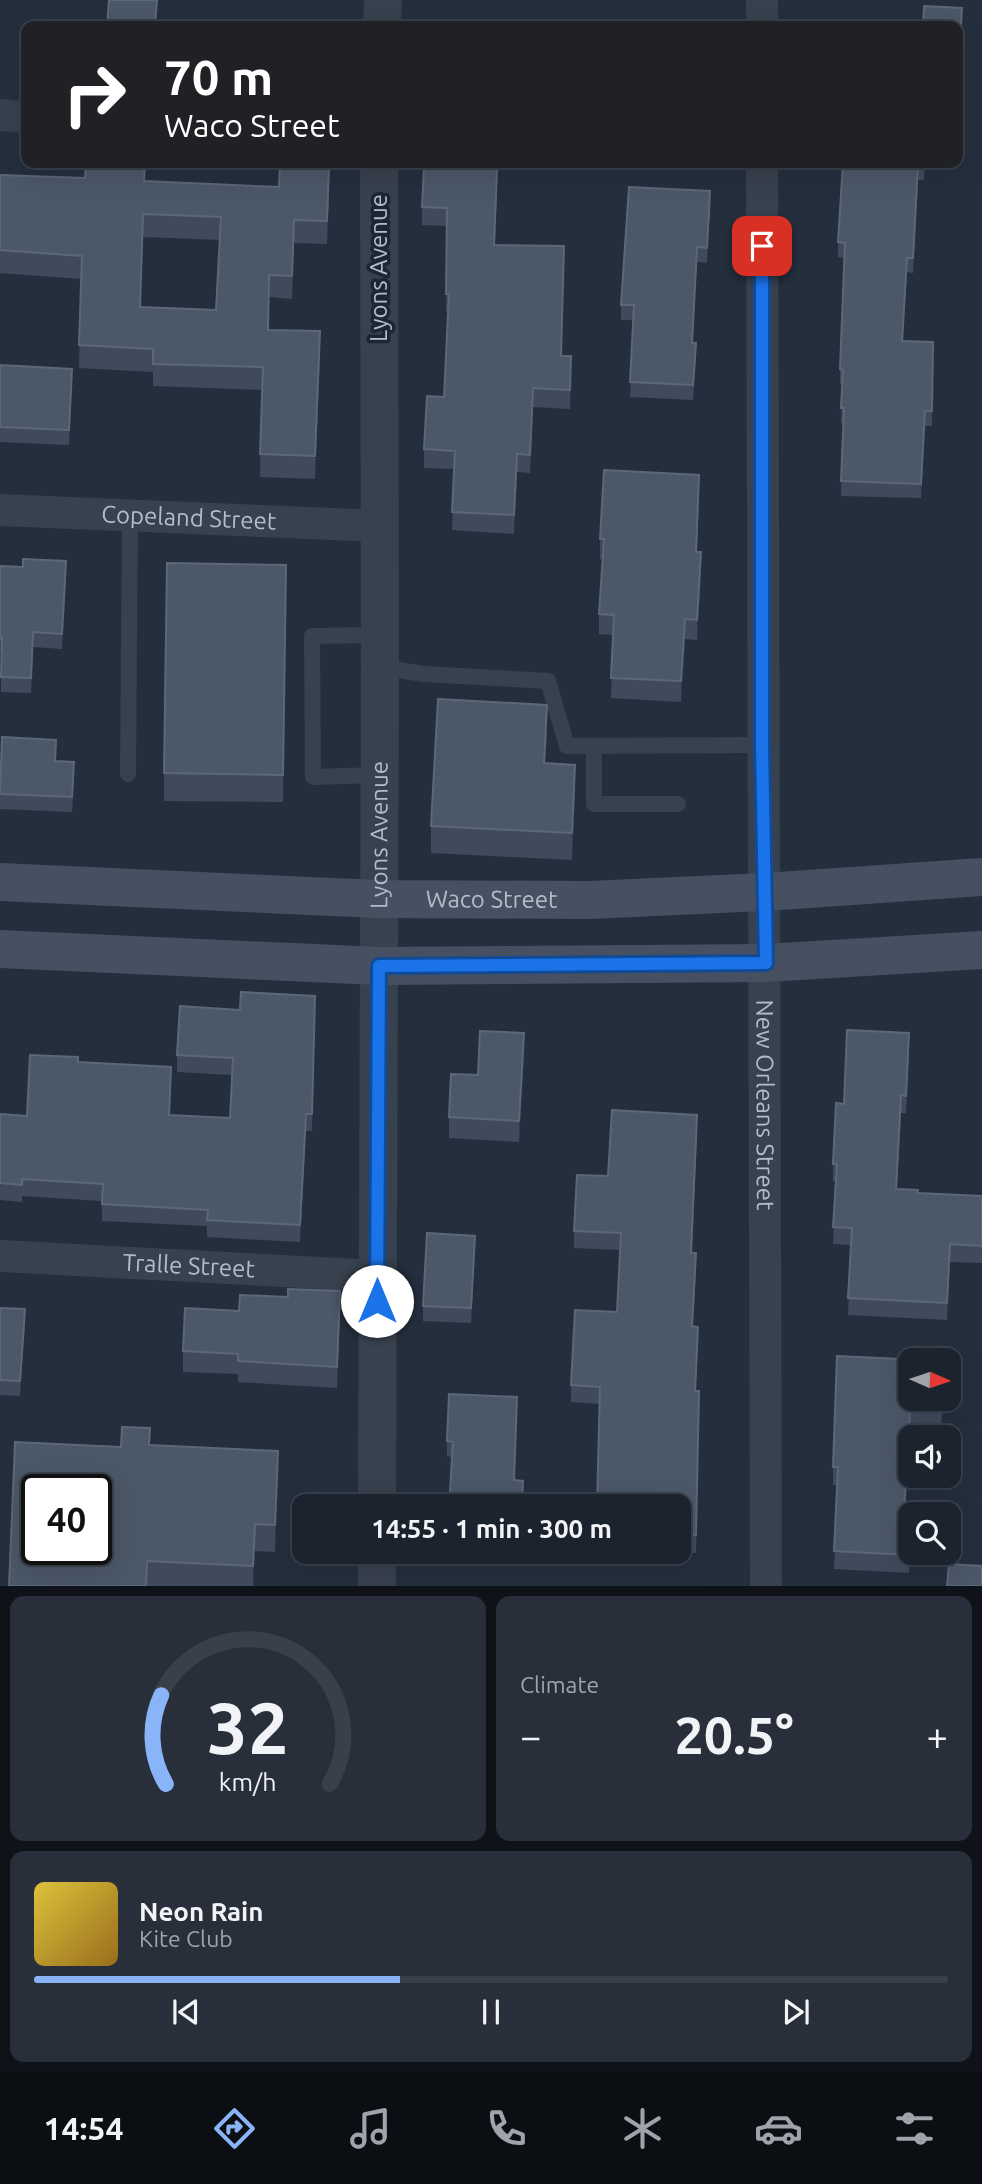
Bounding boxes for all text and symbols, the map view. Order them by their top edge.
icon: right [49,49,140,140]
text: 70 m [164,49,273,104]
text: Waco Street [164,107,340,143]
street label: Lyons Avenue [365,194,392,342]
pin [732,216,792,276]
icon: arrive [743,227,781,265]
street label: Copeland Street [101,500,277,535]
street label: Lyons Avenue [365,761,393,909]
street label: Waco Street [426,885,558,913]
street label: New Orleans Street [751,1000,779,1211]
street label: Tralle Street [122,1249,256,1283]
position arrow [340,1264,414,1338]
north arrow [898,1348,961,1410]
map controls [898,1348,961,1565]
button: sound [898,1425,961,1488]
speed limit sign: 40 [21,1474,112,1565]
button: search [898,1502,961,1565]
text: 14:55 · 1 min · 300 m [371,1514,612,1543]
text: Climate [520,1672,599,1697]
text: 32 [207,1687,289,1769]
text: 20.5° [674,1706,794,1764]
text: − [520,1715,541,1757]
text: + [927,1715,948,1757]
text: km/h [219,1768,277,1796]
text: Neon Rain [139,1897,264,1926]
text: Kite Club [139,1926,233,1951]
icon: previous [167,1993,205,2031]
icon: pause [472,1993,510,2031]
icon: next [777,1993,815,2031]
icon: directions [210,2104,259,2153]
icon: music [346,2104,395,2153]
icon: phone [482,2104,531,2153]
icon: climate [618,2104,667,2153]
icon: car [754,2104,803,2153]
icon: filters [890,2104,939,2153]
text: 14:54 [43,2110,124,2146]

